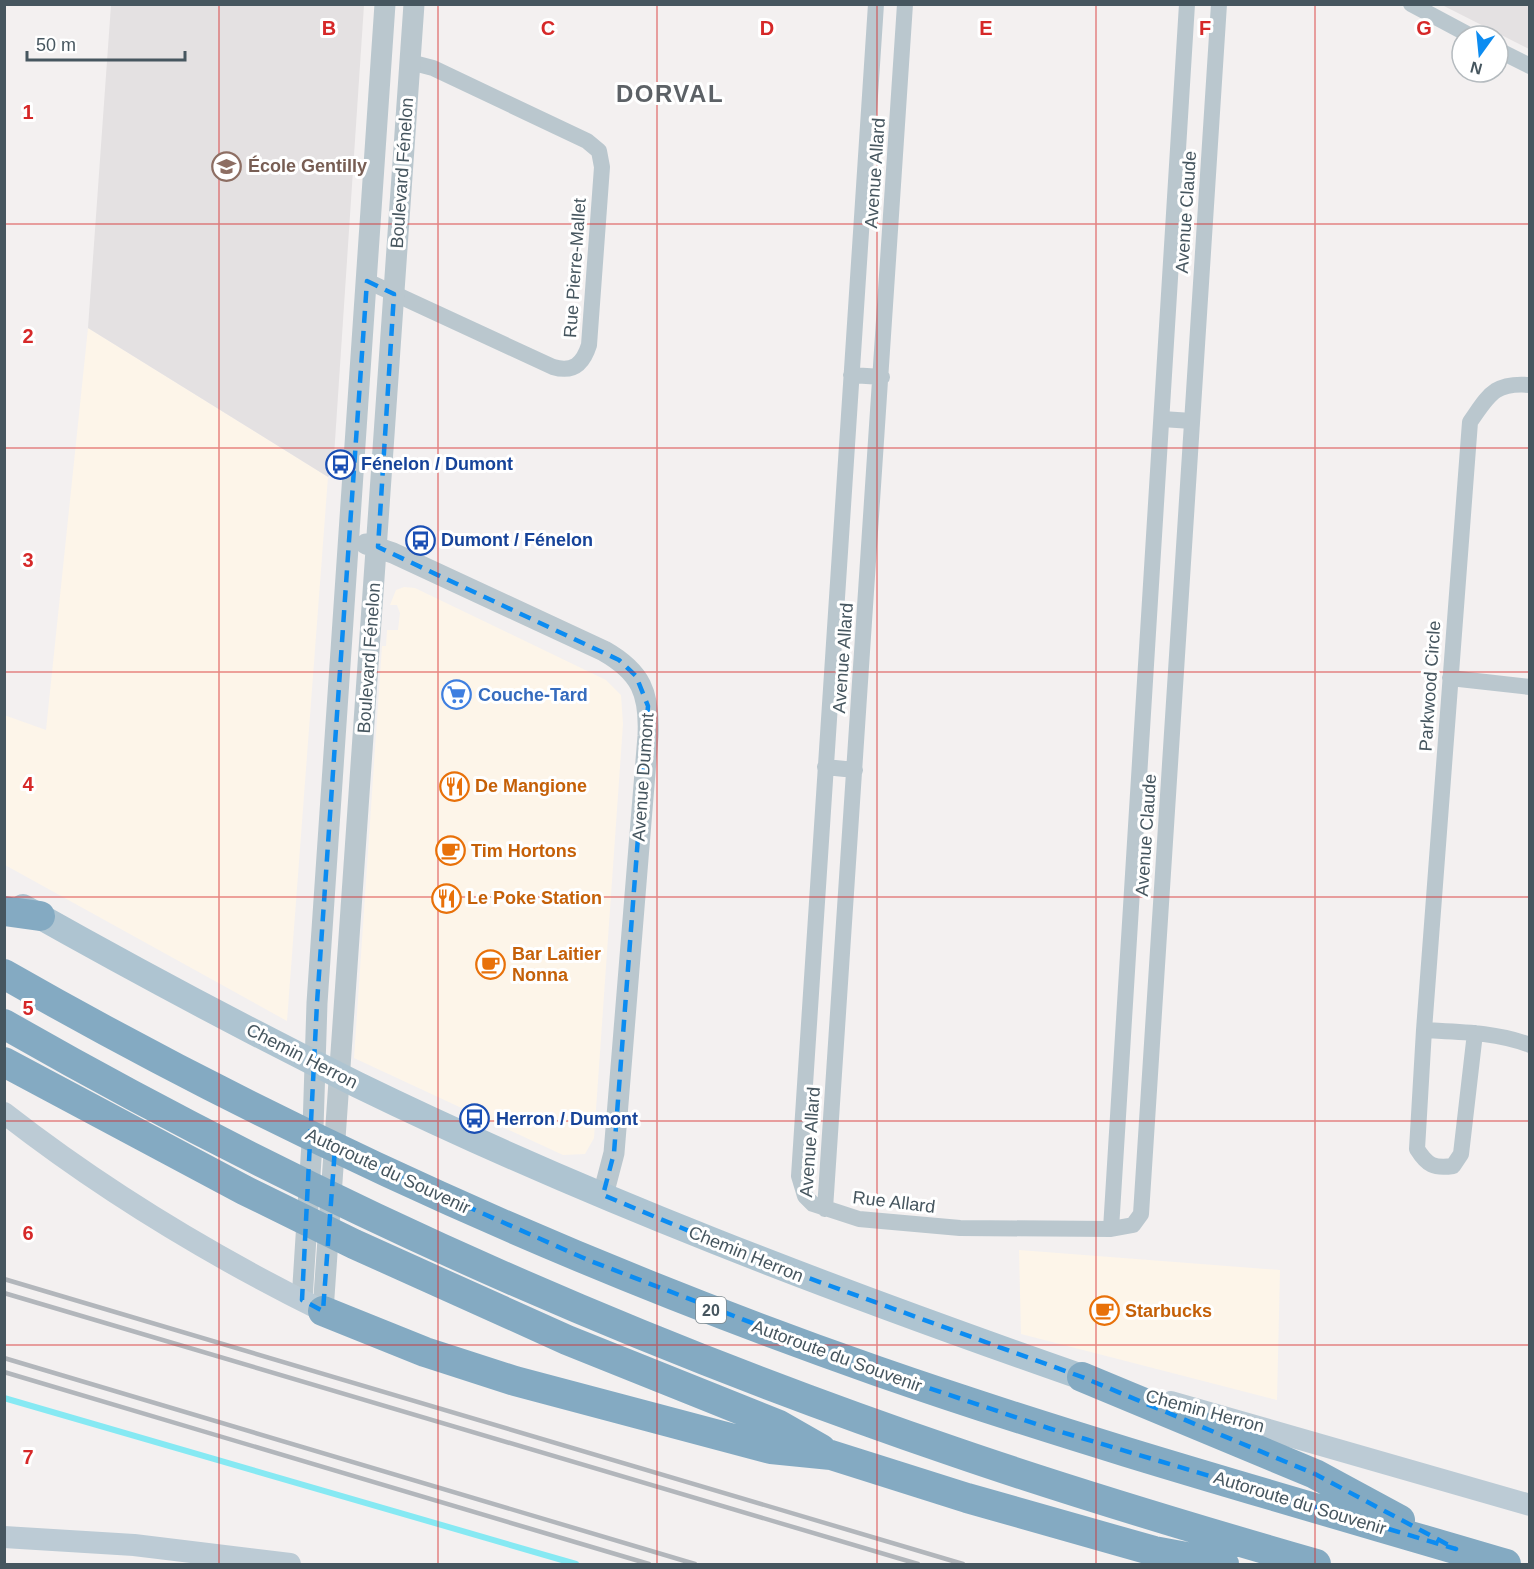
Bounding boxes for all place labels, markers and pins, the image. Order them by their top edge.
school or university icon: École Gentilly [211,150,243,182]
place label: École Gentilly [248,155,367,176]
bus stop icon: Fénelon / Dumont [324,448,356,480]
place label: Fénelon / Dumont [361,454,513,474]
bus stop icon: Dumont / Fénelon [404,524,436,556]
place label: Dumont / Fénelon [441,530,593,550]
supermarket icon: Couche-Tard [441,679,473,711]
place label: Couche-Tard [478,685,588,705]
restaurant icon: De Mangione [438,770,470,802]
place label: De Mangione [475,776,587,796]
cafe icon: Tim Hortons [434,835,466,867]
place label: Tim Hortons [471,841,577,861]
restaurant icon: Le Poke Station [430,882,462,914]
place label: Le Poke Station [467,888,602,908]
place label: Bar Laitier Nonna [512,944,601,985]
cafe icon: Bar Laitier Nonna [475,948,507,980]
bus stop icon: Herron / Dumont [459,1103,491,1135]
place label: Herron / Dumont [496,1109,638,1129]
cafe icon: Starbucks [1088,1295,1120,1327]
place label: Starbucks [1125,1301,1212,1321]

